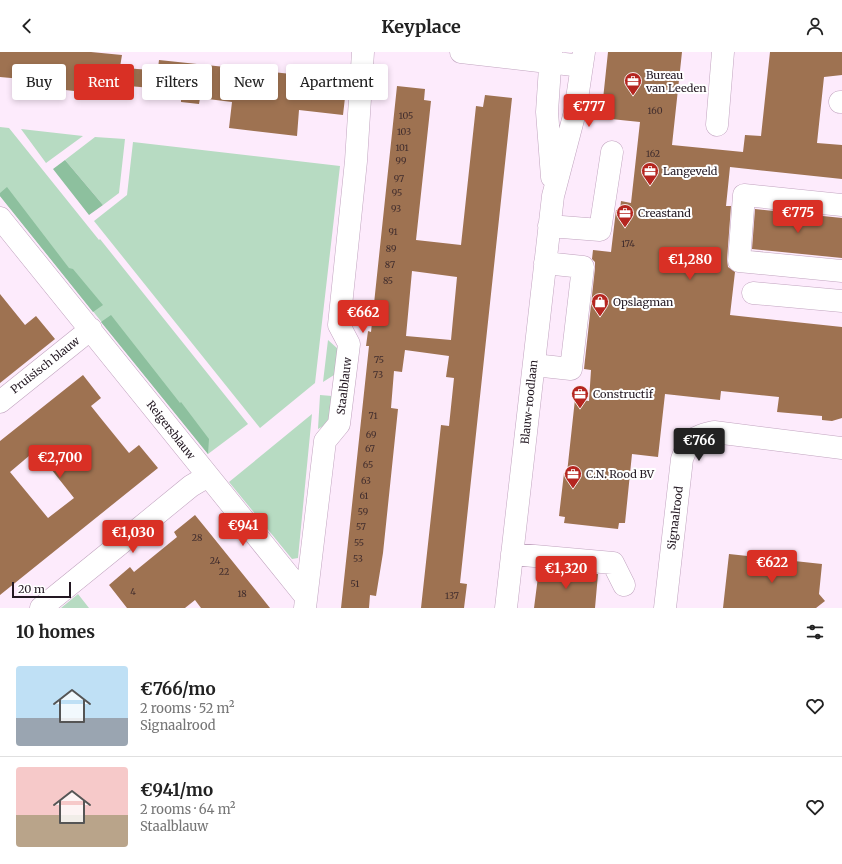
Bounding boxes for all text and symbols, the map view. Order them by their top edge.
icon: back [16,15,38,37]
text: Keyplace [381,15,461,38]
icon: person [804,15,826,37]
chip: Buy [12,64,66,100]
chip: Rent [74,64,134,100]
chip: Filters [142,64,212,100]
chip: New [220,64,278,100]
chip: Apartment [286,64,388,100]
place label: Bureau van Leeden [645,68,707,95]
office icon: Bureau van Leeden [623,71,643,96]
pin: €777 [565,94,613,128]
text: €777 [573,98,605,115]
house number: 160 [648,105,663,116]
house number: 105 [399,110,413,121]
house number: 103 [397,126,411,137]
house number: 101 [395,142,409,153]
house number: 162 [646,148,660,159]
house number: 99 [396,155,406,166]
office icon: Langeveld [640,161,660,186]
place label: Langeveld [663,164,718,178]
house number: 97 [394,173,404,184]
house number: 95 [392,187,402,198]
pin: €775 [774,200,822,234]
house number: 93 [391,203,401,214]
office icon: Creastand [615,203,635,228]
text: €775 [782,204,814,221]
place label: Creastand [638,206,691,220]
house number: 91 [388,226,398,237]
house number: 174 [621,238,635,249]
house number: 89 [386,243,396,254]
pin: €1,280 [657,247,723,281]
text: €1,280 [668,251,712,268]
house number: 87 [385,259,395,270]
house number: 85 [383,275,393,286]
shop icon: Opslagman [590,292,610,317]
place label: Opslagman [613,295,674,309]
pin: €662 [339,300,387,334]
text: €662 [347,304,379,321]
street label: Pruisisch blauw [8,333,83,396]
house number: 75 [374,354,384,365]
street label: Staalblauw [334,356,355,416]
street label: Blauw-roodlaan [518,358,540,445]
house number: 73 [373,369,383,380]
office icon: Constructif [570,384,590,409]
place label: Constructif [593,387,654,401]
street label: Reigersblauw [144,398,199,463]
house number: 71 [368,410,378,421]
pin: €766 [675,428,723,462]
house number: 69 [366,429,376,440]
text: €766 [683,432,715,449]
house number: 67 [365,443,375,454]
pin: €2,700 [27,445,93,479]
text: €2,700 [38,449,82,466]
house number: 65 [363,459,373,470]
office icon: C.N. Rood BV [563,464,583,489]
place label: C.N. Rood BV [586,467,655,481]
house number: 63 [361,475,371,486]
street label: Signaalrood [664,485,686,551]
house number: 61 [360,490,368,501]
house number: 59 [358,506,368,517]
pin: €941 [219,513,267,547]
text: €941 [228,517,258,534]
pin: €1,030 [100,520,166,554]
house number: 57 [356,521,366,532]
text: €1,030 [111,524,155,541]
house number: 28 [192,532,202,543]
house number: 55 [354,537,364,548]
pin: €622 [748,550,796,584]
house number: 53 [353,553,363,564]
text: €622 [756,554,788,571]
house number: 24 [210,555,221,566]
pin: €1,320 [533,556,599,590]
text: €1,320 [545,560,587,577]
house number: 22 [219,566,229,577]
house number: 51 [351,578,359,589]
scale bar [12,580,71,599]
text: 20 m [18,582,45,596]
house number: 4 [130,586,136,597]
house number: 18 [237,588,247,599]
house number: 137 [445,590,459,601]
text: 10 homes [16,621,95,643]
icon: filters [804,621,826,643]
text: €766/mo [140,678,216,700]
icon: home [48,682,96,730]
icon: heart [804,695,826,717]
text: 2 rooms · 52 m² [140,700,234,717]
text: Signaalrood [140,717,216,734]
text: €941/mo [140,779,213,801]
icon: home [48,783,96,831]
icon: heart [804,796,826,818]
text: 2 rooms · 64 m² [140,801,236,818]
text: Staalblauw [140,818,208,835]

